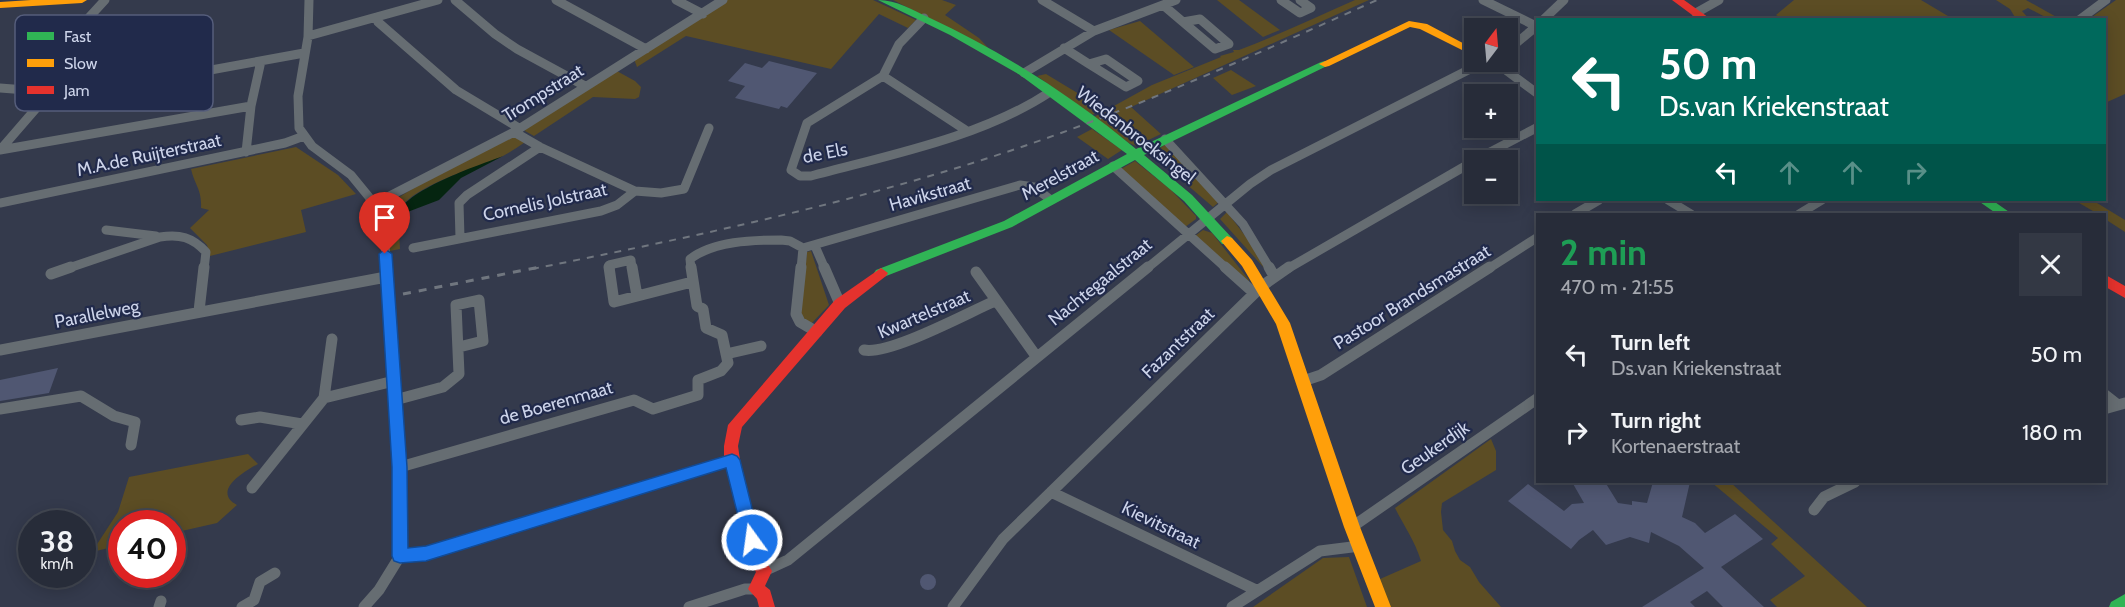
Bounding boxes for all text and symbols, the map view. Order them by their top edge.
legend [15,15,213,111]
north arrow [1464,18,1518,72]
map controls [1464,18,1518,204]
text: Fast [64,27,92,46]
text: 50 m [1659,38,1757,90]
icon: left [1560,42,1638,120]
text: Slow [64,54,98,73]
street label: Trompstraat [498,59,588,127]
text: Jam [63,81,90,100]
street label: Wiedenbroeksingel [1072,82,1201,189]
button: + [1464,84,1518,138]
text: Ds.van Kriekenstraat [1659,90,1889,123]
street label: M.A.de Ruijterstraat [75,129,223,181]
street label: de Els [801,138,849,168]
street label: Merelstraat [1018,145,1102,205]
button: − [1464,150,1518,204]
icon: left [1710,156,1743,189]
icon: ahead [1773,156,1806,189]
icon: ahead [1836,156,1869,189]
icon: right [1899,156,1932,189]
street label: Havikstraat [887,172,973,216]
street label: Cornelis Jolstraat [481,178,609,226]
pin [359,192,410,254]
icon: arrive [368,201,401,234]
text: 2 min [1560,230,1647,274]
button: close [2019,233,2082,296]
street label: Nachtegaalstraat [1044,234,1156,330]
street label: Pastoor Brandsmastraat [1330,240,1494,354]
text: 470 m · 21:55 [1560,275,1674,299]
street label: Kwartelstraat [874,285,974,343]
street label: Parallelweg [53,295,142,333]
street label: Fazantstraat [1137,303,1219,383]
text: Turn left [1611,329,1690,356]
icon: left [1560,338,1593,371]
text: 50 m [2030,341,2082,368]
text: Ds.van Kriekenstraat [1611,356,1781,380]
street label: de Boerenmaat [497,376,615,430]
text: Turn right [1611,407,1701,434]
street label: Geukerdijk [1396,416,1474,480]
icon: right [1560,416,1593,449]
text: 180 m [2022,419,2082,446]
text: Kortenaerstraat [1611,434,1740,458]
street label: Kievitstraat [1118,497,1204,553]
position arrow [720,508,784,572]
speed limit sign: 40 [108,510,186,588]
text: 38 [40,523,74,560]
text: km/h [41,555,73,573]

